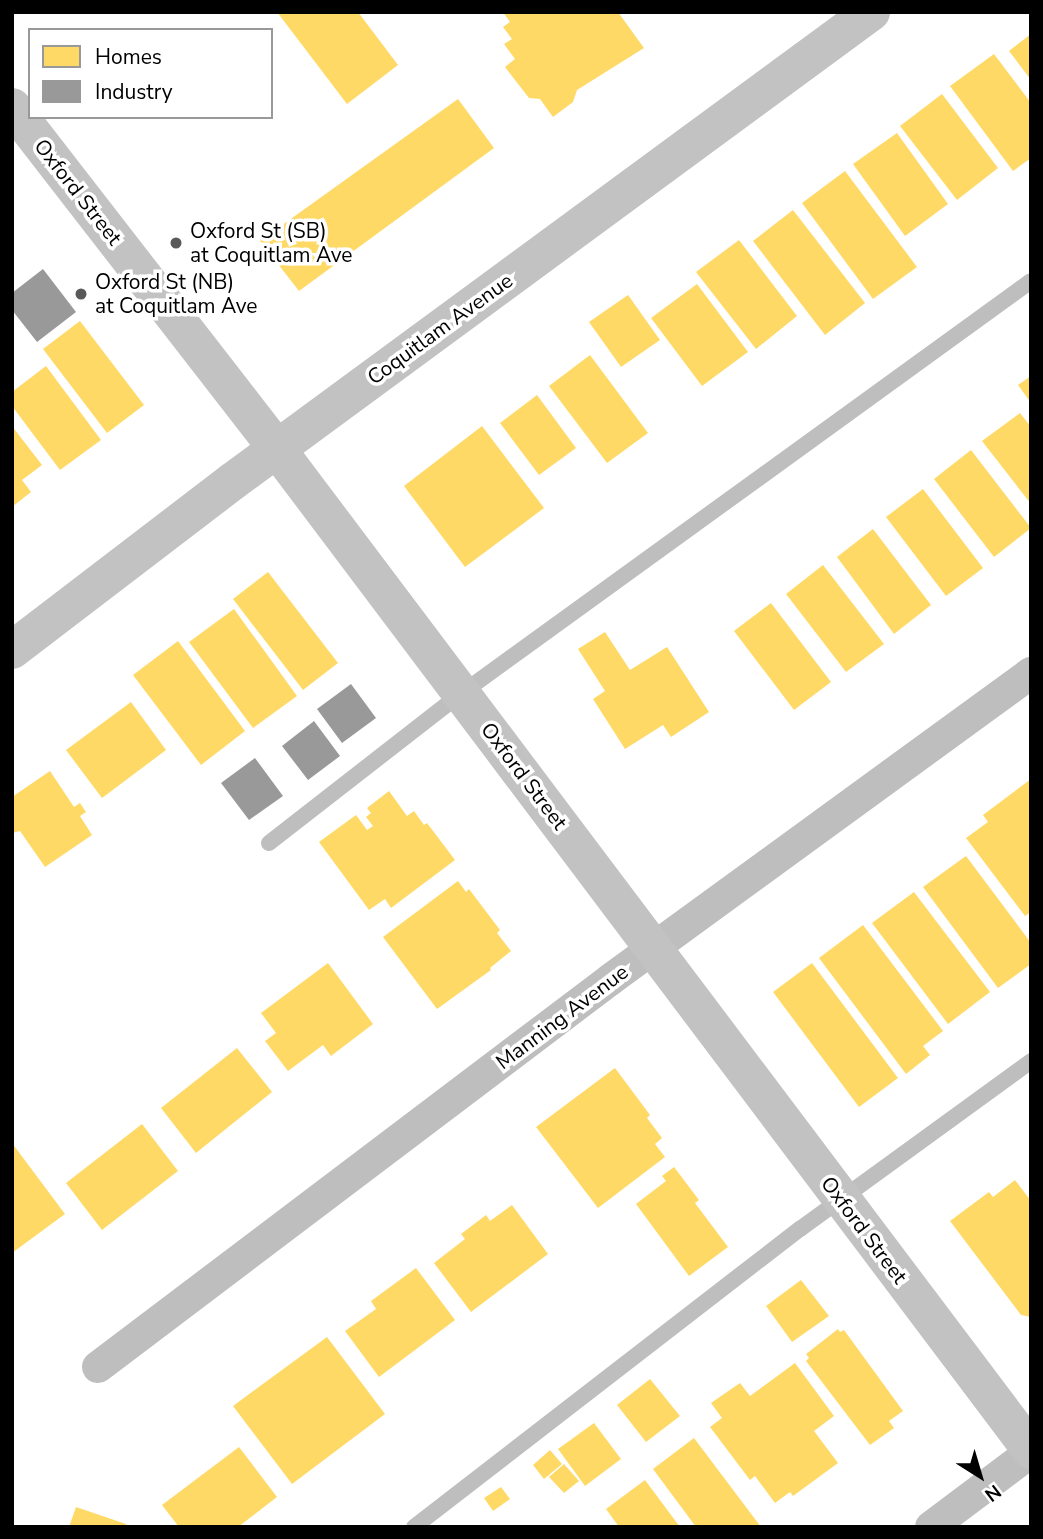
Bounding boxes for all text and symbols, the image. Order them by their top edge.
legend [28,28,273,119]
text: Homes [95,43,162,71]
text: Industry [95,78,173,106]
street label: Oxford Street [29,134,127,250]
place label: Oxford St (SB) at Coquitlam Ave [190,218,353,268]
marker: Oxford St (SB) at Coquitlam Ave [168,235,184,251]
street label: Coquitlam Avenue [362,268,518,390]
place label: Oxford St (NB) at Coquitlam Ave [95,269,258,319]
marker: Oxford St (NB) at Coquitlam Ave [73,286,89,302]
street label: Oxford Street [475,717,573,835]
street label: Manning Avenue [491,959,633,1075]
street label: Oxford Street [815,1171,913,1289]
north arrow [945,1441,1015,1511]
text: N [979,1478,1006,1507]

